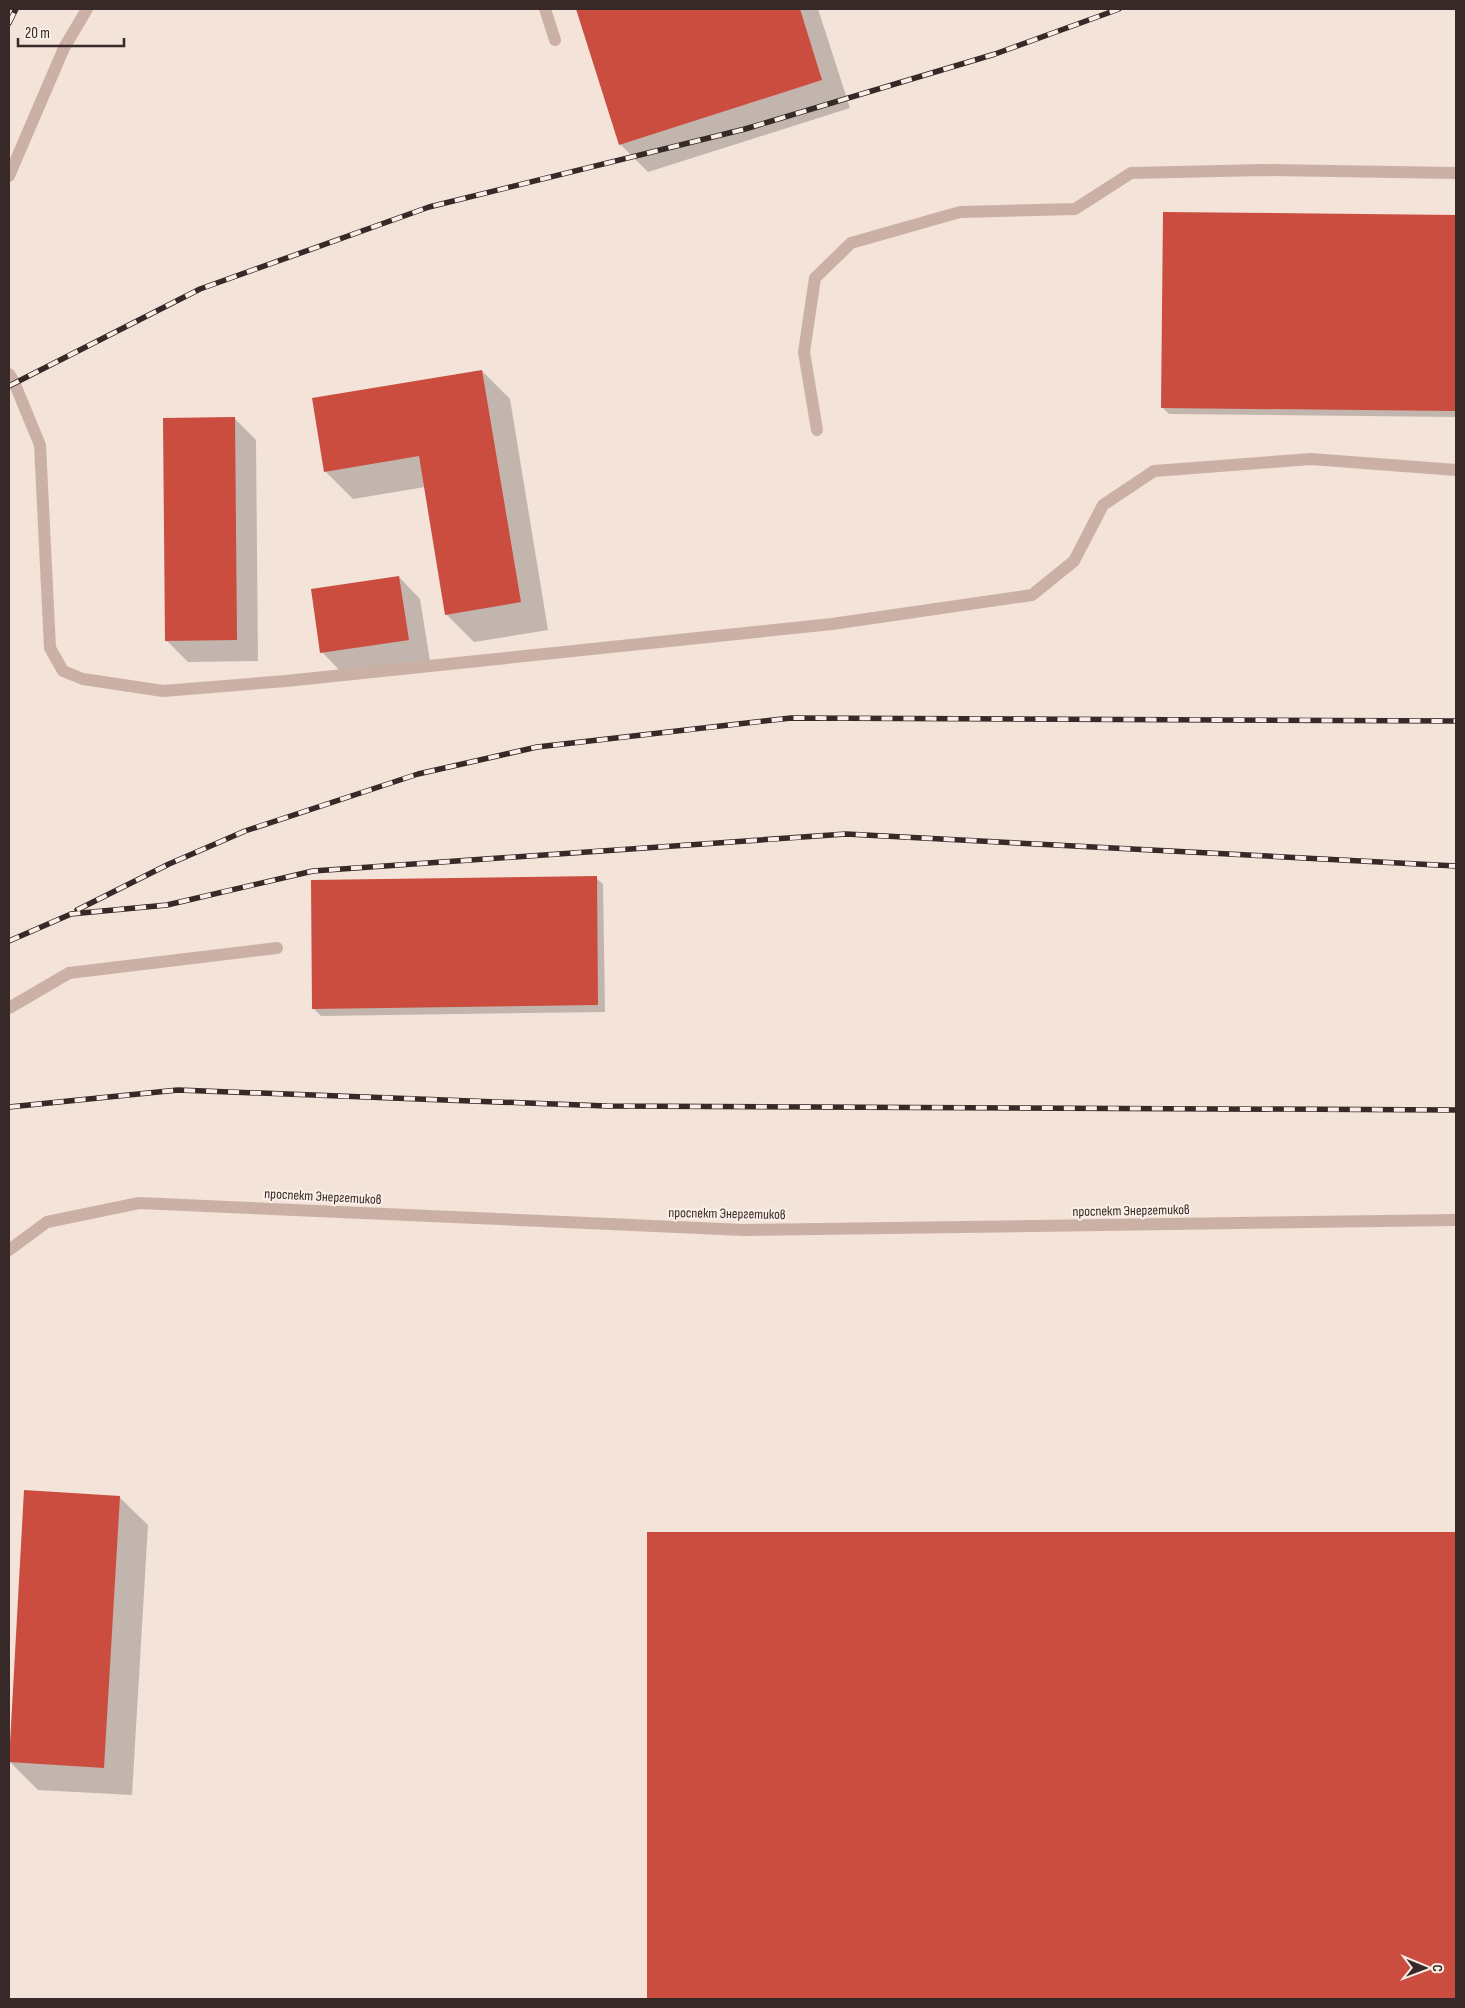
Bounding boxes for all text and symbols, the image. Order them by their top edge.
scale bar [18,15,124,47]
text: 20 m [25,24,50,43]
street label: проспект Энергетиков [264,1185,382,1208]
street label: проспект Энергетиков [1072,1201,1190,1220]
street label: проспект Энергетиков [668,1204,786,1223]
north arrow [1400,1943,1450,1993]
text: С [1429,1964,1446,1972]

